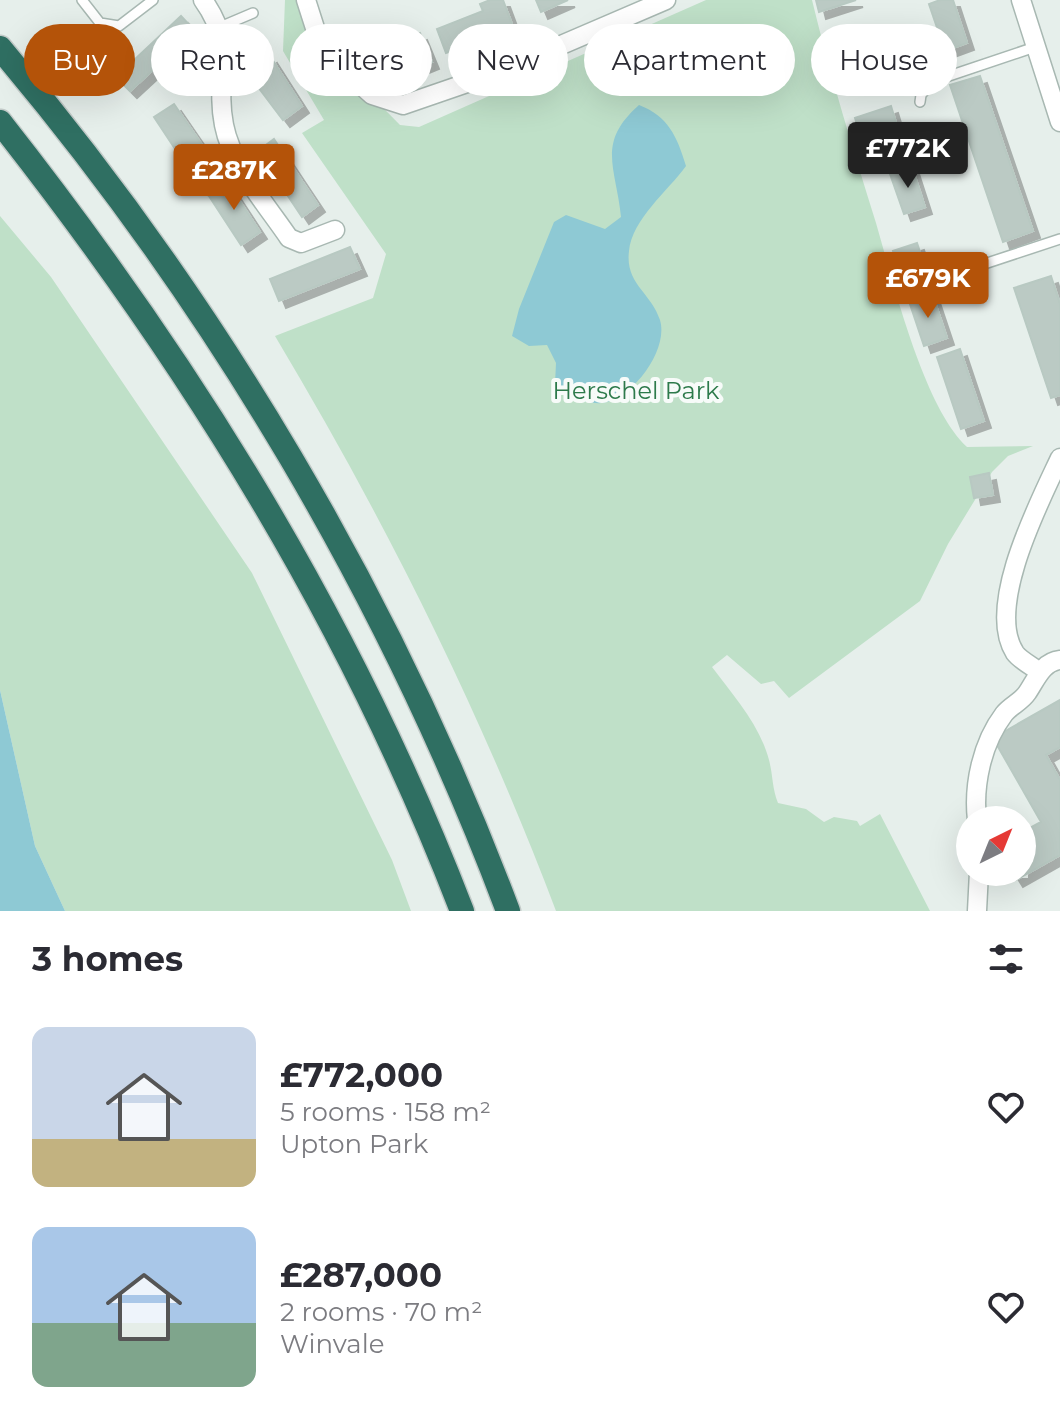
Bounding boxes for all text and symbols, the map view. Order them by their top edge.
chip: Buy [24,24,135,96]
chip: Rent [151,24,274,96]
chip: Filters [290,24,432,96]
chip: New [448,24,568,96]
chip: Apartment [584,24,795,96]
chip: House [811,24,957,96]
pin: £772K [852,122,964,190]
text: £772K [866,132,950,164]
pin: £287K [178,144,290,212]
text: £287K [192,154,276,186]
pin: £679K [872,252,984,320]
text: £679K [886,262,970,294]
park label: Herschel Park [553,376,720,405]
north arrow [956,806,1036,886]
map controls [956,806,1036,886]
icon: filters [984,937,1028,981]
text: 3 homes [32,938,183,980]
text: £772,000 [280,1054,443,1096]
icon: home [96,1059,192,1155]
icon: heart [984,1085,1028,1129]
text: 5 rooms · 158 m² [280,1096,491,1128]
text: Upton Park [280,1128,428,1160]
text: £287,000 [280,1254,442,1296]
icon: home [96,1259,192,1355]
icon: heart [984,1285,1028,1329]
text: 2 rooms · 70 m² [280,1296,482,1328]
text: Winvale [280,1328,384,1360]

